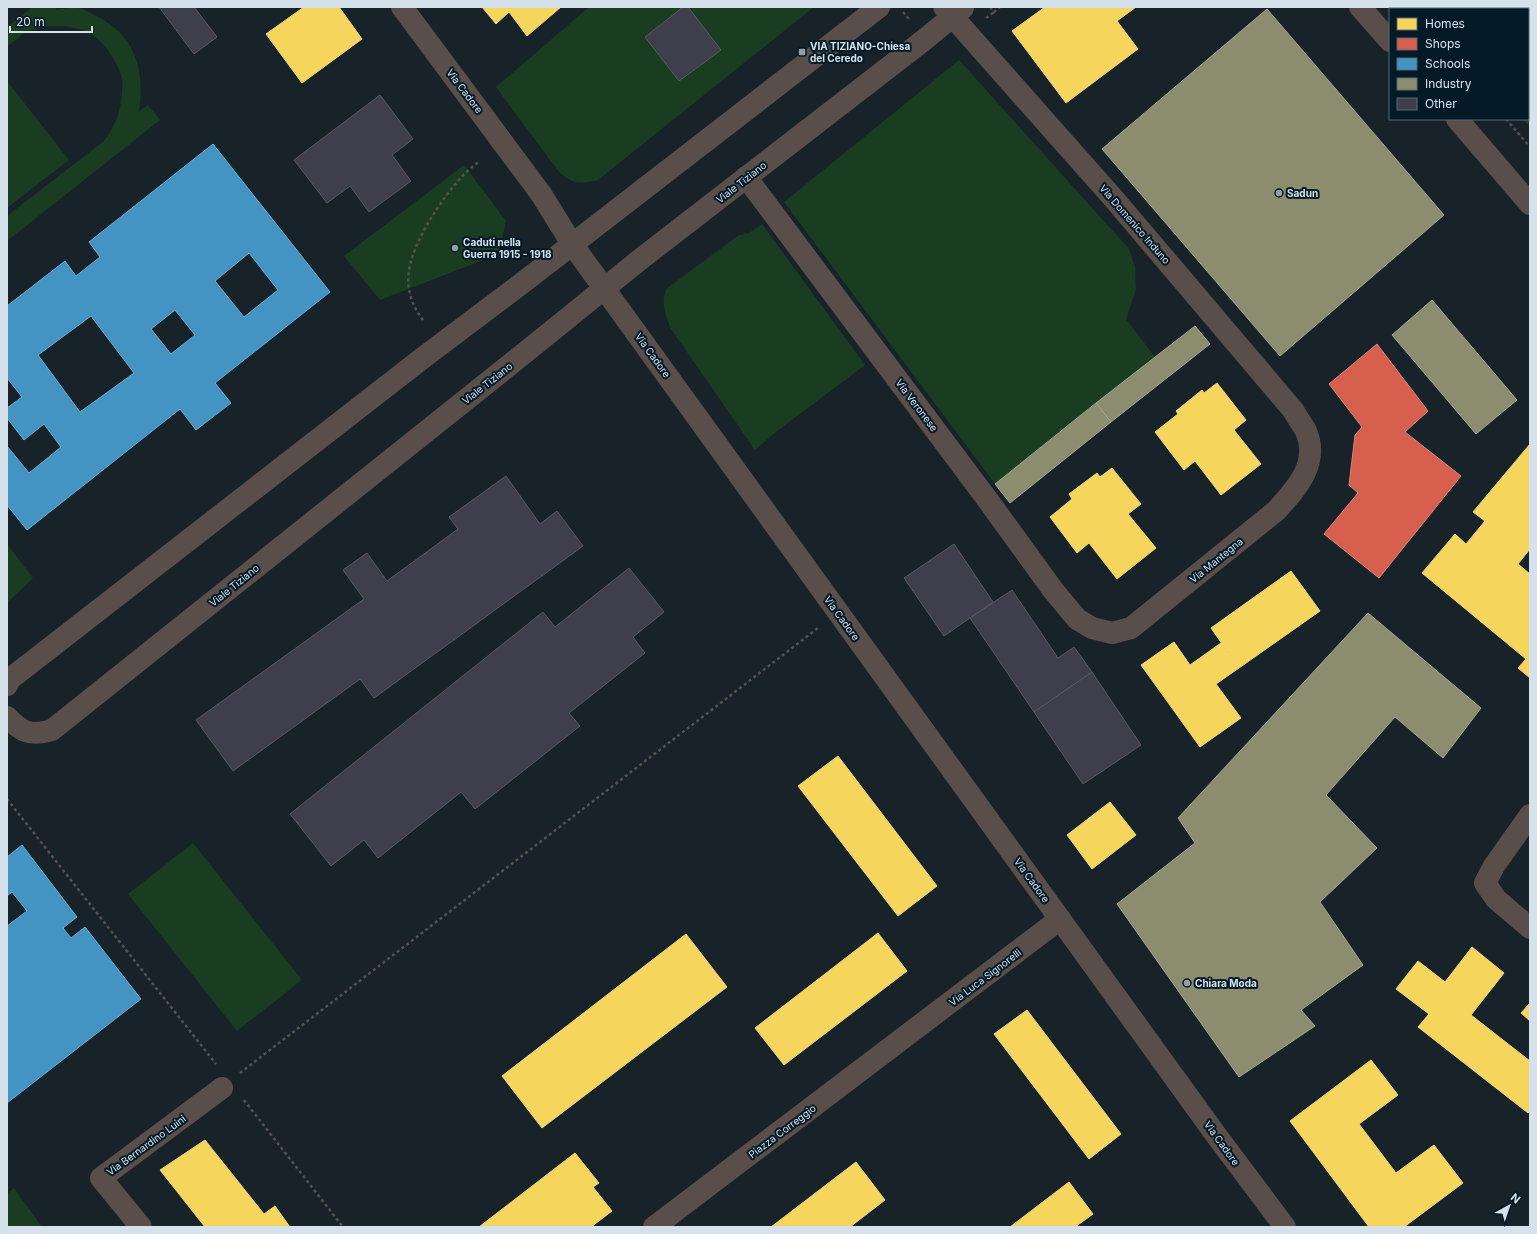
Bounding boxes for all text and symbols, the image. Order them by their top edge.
scale bar [10,8,92,34]
legend [1389,8,1529,120]
text: 20 m [16,14,45,29]
text: Homes [1425,16,1465,31]
text: Shops [1425,36,1461,51]
place label: VIA TIZIANO-Chiesa del Ceredo [810,40,910,64]
marker: VIA TIZIANO-Chiesa del Ceredo [797,47,807,57]
text: Schools [1425,56,1470,71]
street label: Via Cadore [444,67,486,116]
text: Industry [1425,76,1472,91]
text: Other [1425,96,1457,111]
street label: Viale Tiziano [714,159,768,205]
street label: Via Domenico Induno [1097,182,1173,266]
place label: Sadun [1287,187,1318,199]
marker: Sadun [1274,188,1284,198]
place label: Caduti nella Guerra 1915 - 1918 [463,236,552,260]
marker: Caduti nella Guerra 1915 - 1918 [450,243,460,253]
street label: Via Cadore [633,330,673,380]
street label: Viale Tiziano [460,360,514,406]
street label: Via Veronese [893,376,941,434]
street label: Via Mantegna [1187,535,1245,585]
street label: Viale Tiziano [207,561,261,609]
street label: Via Cadore [822,593,862,643]
street label: Via Cadore [1012,855,1052,905]
street label: Via Luca Signorelli [947,946,1023,1008]
place label: Chiara Moda [1195,977,1257,989]
marker: Chiara Moda [1182,978,1192,988]
street label: Piazza Correggio [746,1102,818,1160]
street label: Via Bernardino Luini [104,1112,188,1178]
street label: Via Cadore [1202,1118,1242,1168]
north arrow [1489,1186,1529,1226]
text: N [1508,1190,1523,1206]

